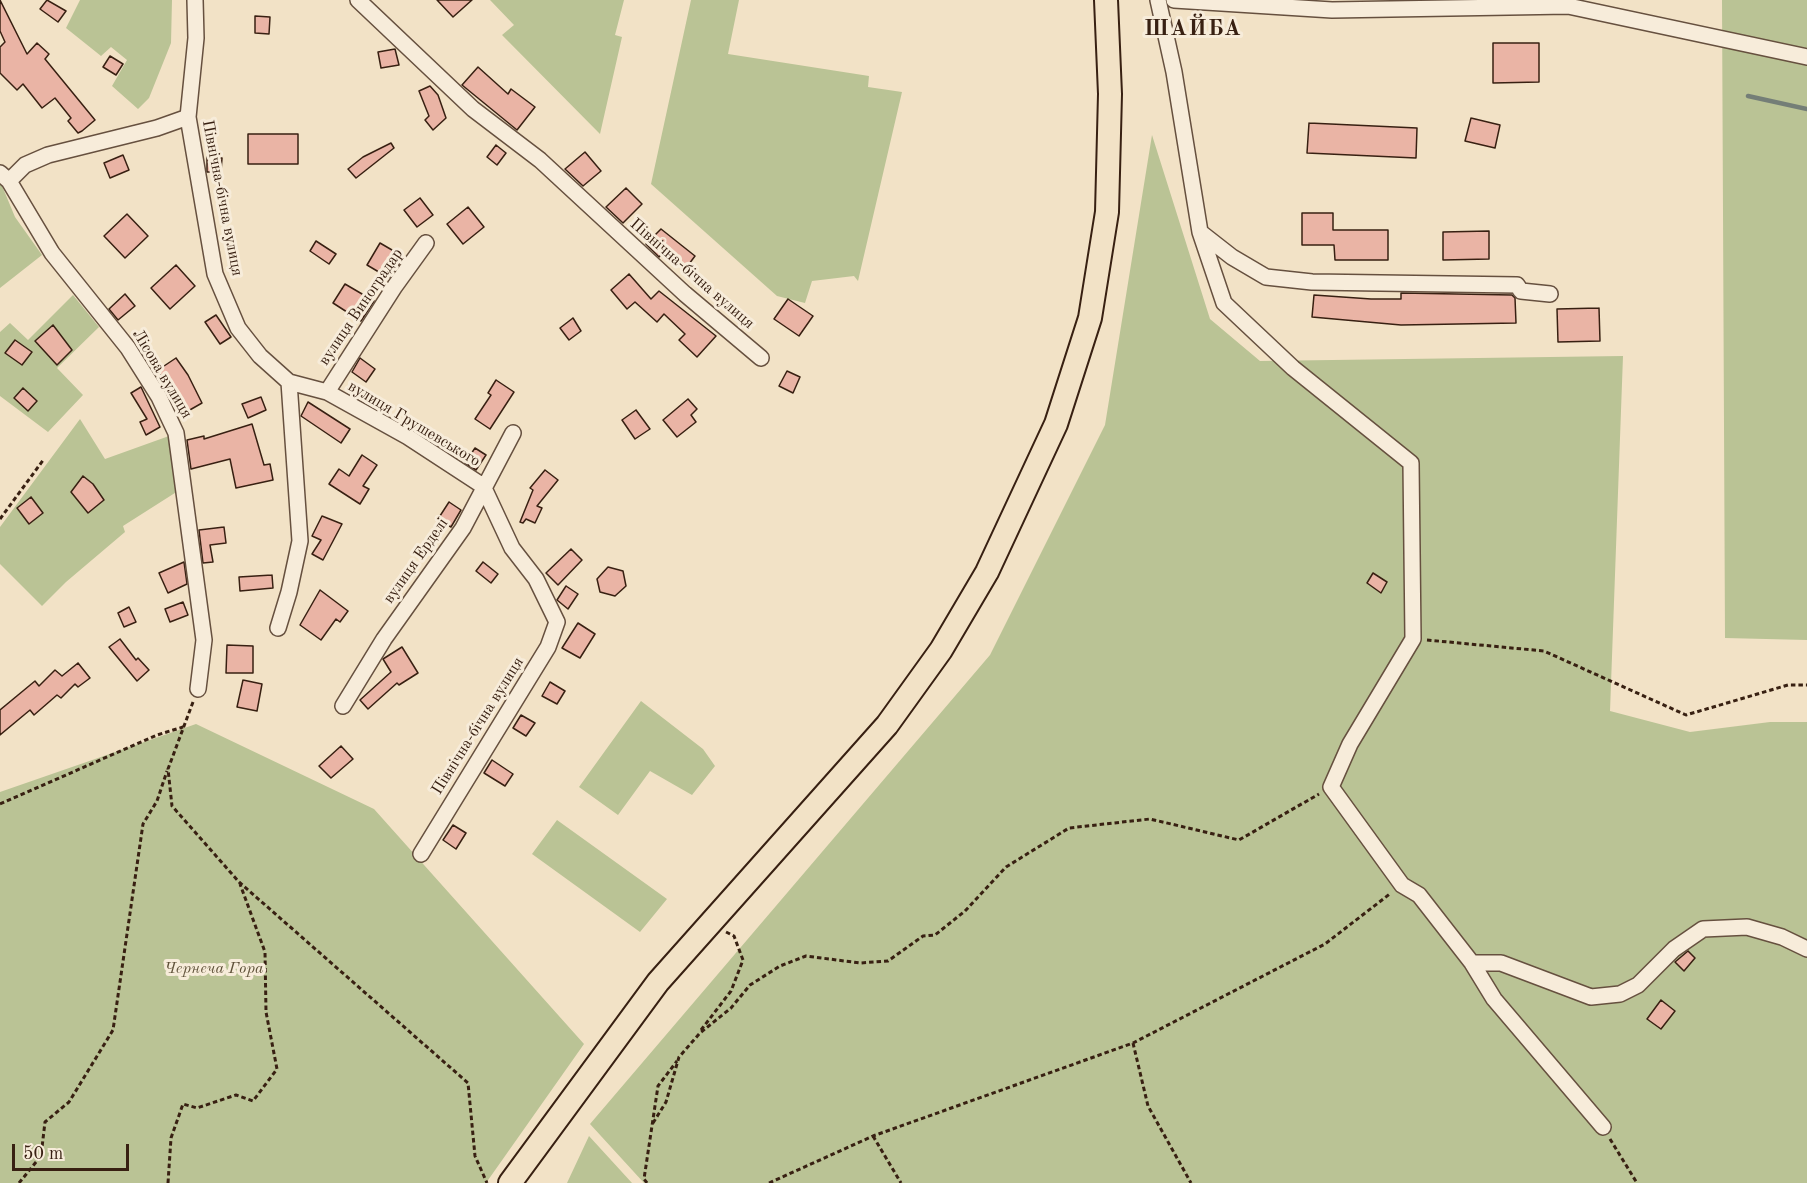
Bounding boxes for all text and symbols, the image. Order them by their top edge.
district label: ШАЙБА [1144,16,1242,42]
street label: Північна-бічна вулиця [197,118,247,278]
street label: Північна-бічна вулиця [626,215,758,333]
street label: вулиця Виноградар [315,245,407,369]
street label: Лісова вулиця [128,326,196,422]
street label: вулиця Грушевського [344,377,484,471]
street label: вулиця Ерделі [379,515,453,607]
street label: Північна-бічна вулиця [428,654,528,798]
park label: Чернеча Гора [164,959,264,979]
scale bar [15,1132,132,1170]
text: 50 m [23,1145,63,1163]

